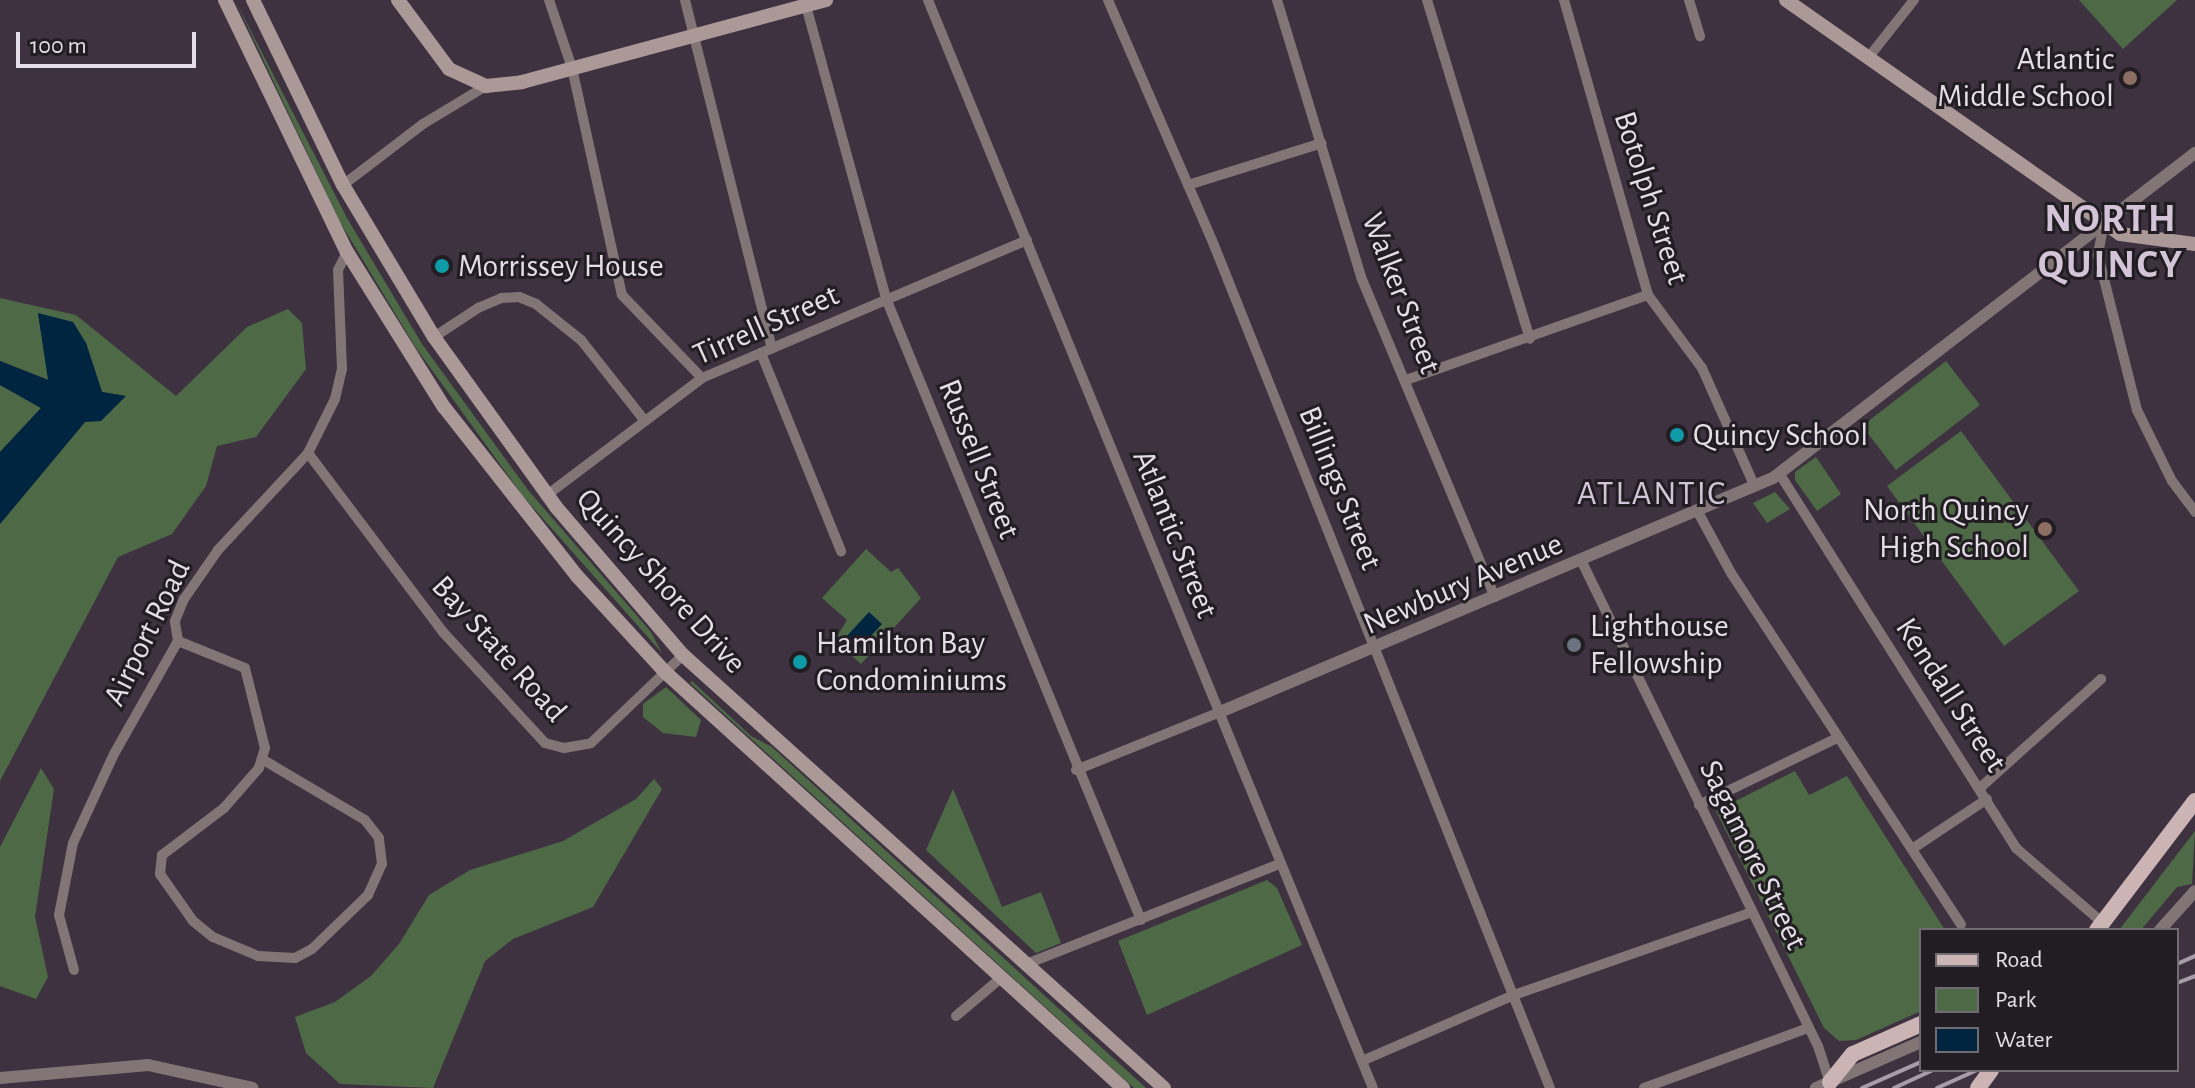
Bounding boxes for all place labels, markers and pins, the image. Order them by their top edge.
place label: Atlantic Middle School [1937,41,2114,116]
marker: Atlantic Middle School [2121,69,2139,87]
place label: Morrissey House [458,247,664,285]
marker: Morrissey House [433,257,451,275]
place label: Quincy School [1693,416,1868,454]
marker: Quincy School [1668,426,1686,444]
place label: North Quincy High School [1863,492,2029,567]
marker: North Quincy High School [2036,520,2054,538]
place label: Lighthouse Fellowship [1590,608,1729,683]
place label: Hamilton Bay Condominiums [816,625,1007,700]
marker: Lighthouse Fellowship [1565,636,1583,654]
marker: Hamilton Bay Condominiums [791,653,809,671]

